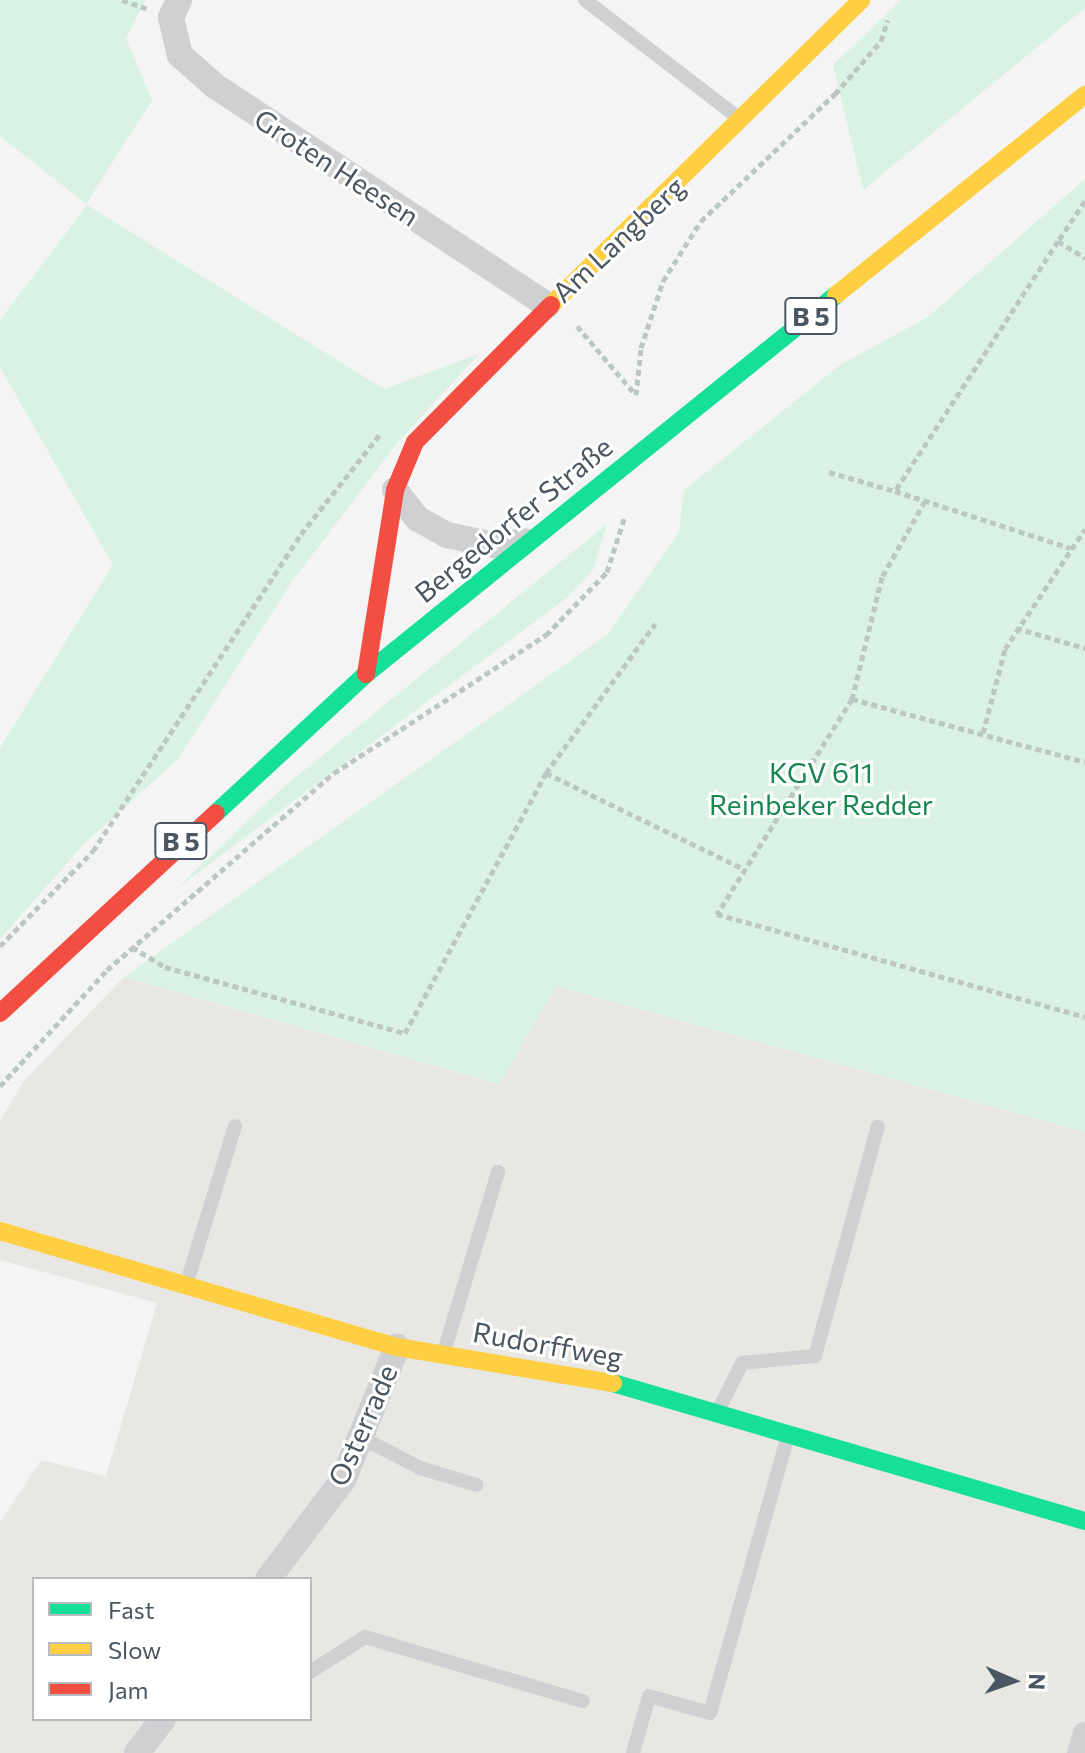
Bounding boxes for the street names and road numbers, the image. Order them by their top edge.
street label: Groten Heesen [248,101,426,233]
street label: Am Langberg [545,169,691,309]
road number: B 5 [783,294,839,338]
street label: Bergedorfer Straße [407,429,619,609]
road number: B 5 [153,819,209,863]
street label: Rudorffweg [470,1314,626,1374]
street label: Osterrade [320,1359,404,1491]

